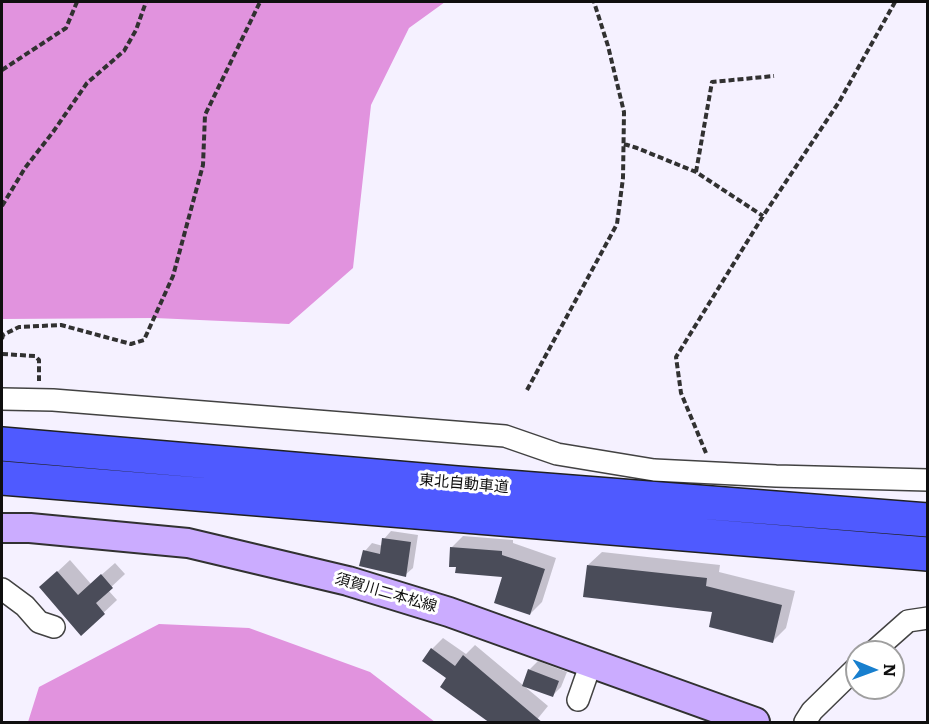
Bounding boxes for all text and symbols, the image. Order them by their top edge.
street label: 東北自動車道 [418,471,510,497]
street label: 須賀川二本松線 [333,570,439,616]
north arrow [845,640,905,700]
text: N [879,663,903,677]

